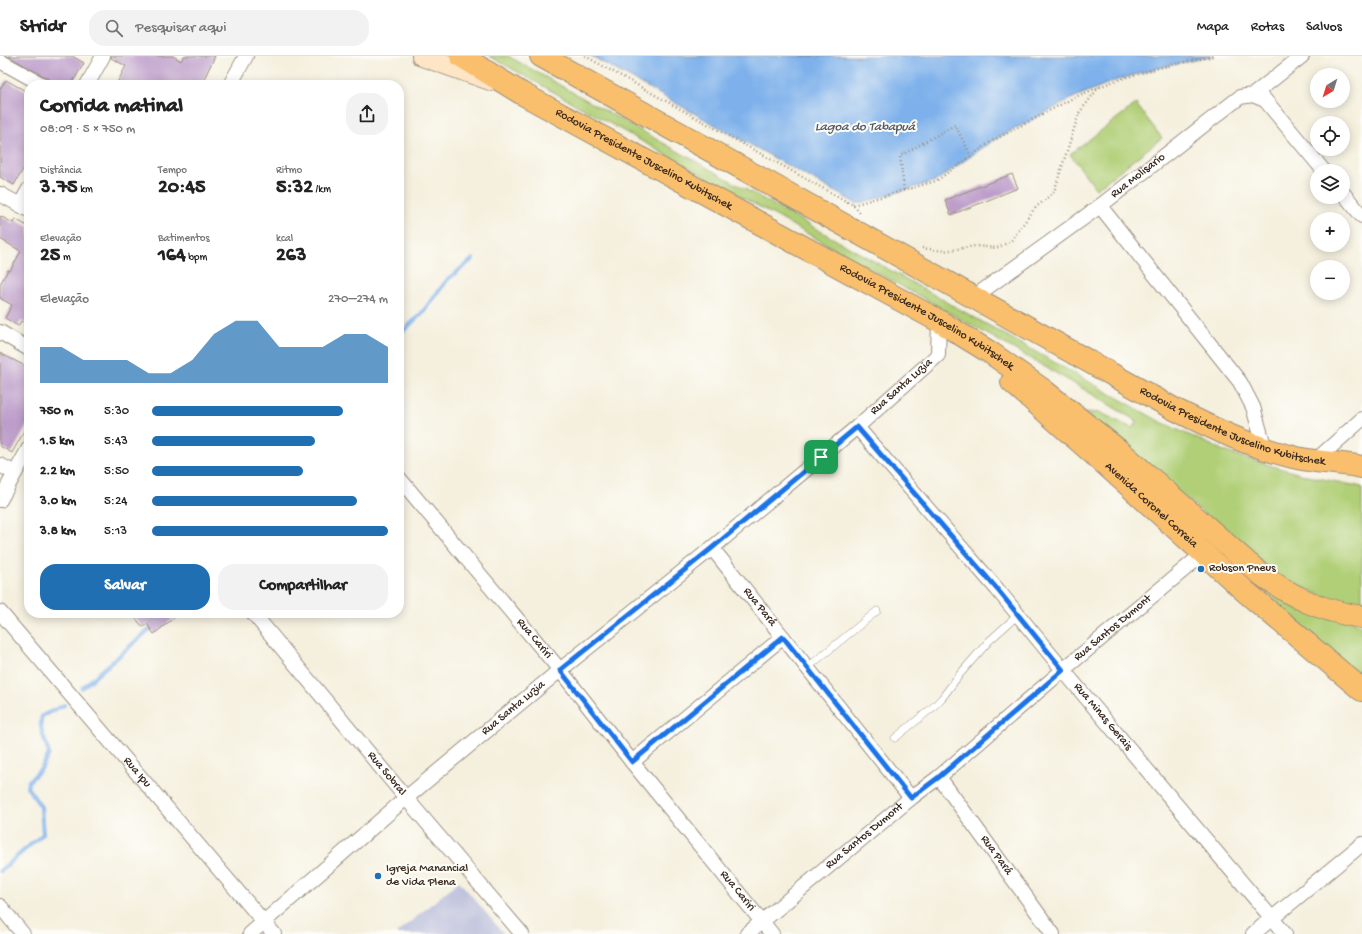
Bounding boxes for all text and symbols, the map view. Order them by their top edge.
search box [89,10,369,46]
text: Stridr [20,16,65,39]
icon: search [103,17,125,39]
text: Pesquisar aqui [135,19,226,37]
text: Mapa [1197,19,1229,36]
text: Rotas [1251,19,1284,36]
text: Salvos [1306,19,1342,36]
north arrow [1310,68,1350,108]
map controls [1310,68,1350,300]
button: share [346,93,388,135]
text: Corrida matinal [40,94,183,120]
street label: Rodovia Presidente Juscelino Kubitschek [553,106,736,215]
button: locate [1310,116,1350,156]
water label: Lagoa do Tabapuá [815,120,916,135]
text: 08:09 · 5 × 750 m [40,122,135,137]
street label: Rua Molisario [1108,151,1168,202]
button: layers [1310,164,1350,204]
text: Distância [40,165,82,177]
text: Tempo [158,165,187,177]
text: Ritmo [276,165,302,177]
text: 3.75 [40,177,78,200]
text: 20:45 [158,177,205,200]
text: 5:32 [276,177,313,200]
text: km [78,184,93,196]
text: /km [313,184,331,196]
button: + [1310,212,1350,252]
text: Elevação [40,233,81,245]
text: Batimentos [158,233,210,245]
text: kcal [276,233,293,245]
text: 25 [40,245,60,268]
text: 164 [158,245,186,268]
text: 263 [276,245,306,268]
text: m [60,252,71,264]
text: bpm [186,252,207,264]
button: − [1310,260,1350,300]
street label: Rodovia Presidente Juscelino Kubitschek [837,261,1018,375]
text: Elevação [40,292,89,307]
text: 270–274 m [328,292,388,307]
street label: Rua Santa Luzia [868,356,936,418]
street label: Rodovia Presidente Juscelino Kubitschek [1137,384,1327,469]
text: 750 m [40,404,73,419]
text: 5:30 [104,404,129,419]
text: 1.5 km [40,434,74,449]
text: 5:43 [104,434,128,449]
pin [804,440,838,474]
icon: arrive [810,446,832,468]
street label: Avenida Coronel Correia [1101,460,1201,552]
text: 2.2 km [40,464,75,479]
text: 5:50 [104,464,129,479]
text: 3.0 km [40,494,76,509]
text: 5:24 [104,494,127,509]
text: 3.8 km [40,524,76,539]
text: 5:13 [104,524,127,539]
place label: Robson Pneus [1209,562,1276,576]
button: Salvar [40,564,210,610]
button: Compartilhar [218,564,388,610]
marker: Robson Pneus [1196,564,1206,574]
street label: Rua Pará [740,585,779,630]
street label: Rua Santos Dumont [1071,591,1156,665]
street label: Rua Cariri [513,616,555,662]
street label: Rua Santa Luzia [479,678,549,739]
street label: Rua Minas Gerais [1070,680,1135,754]
street label: Rua Sobral [364,749,409,799]
street label: Rua Ipu [120,754,154,791]
street label: Rua Santos Dumont [823,799,907,873]
street label: Rua Pará [977,833,1015,878]
place label: Igreja Manancial de Vida Plena [386,862,469,890]
street label: Rua Cariri [716,868,758,915]
marker: Igreja Manancial de Vida Plena [373,871,383,881]

